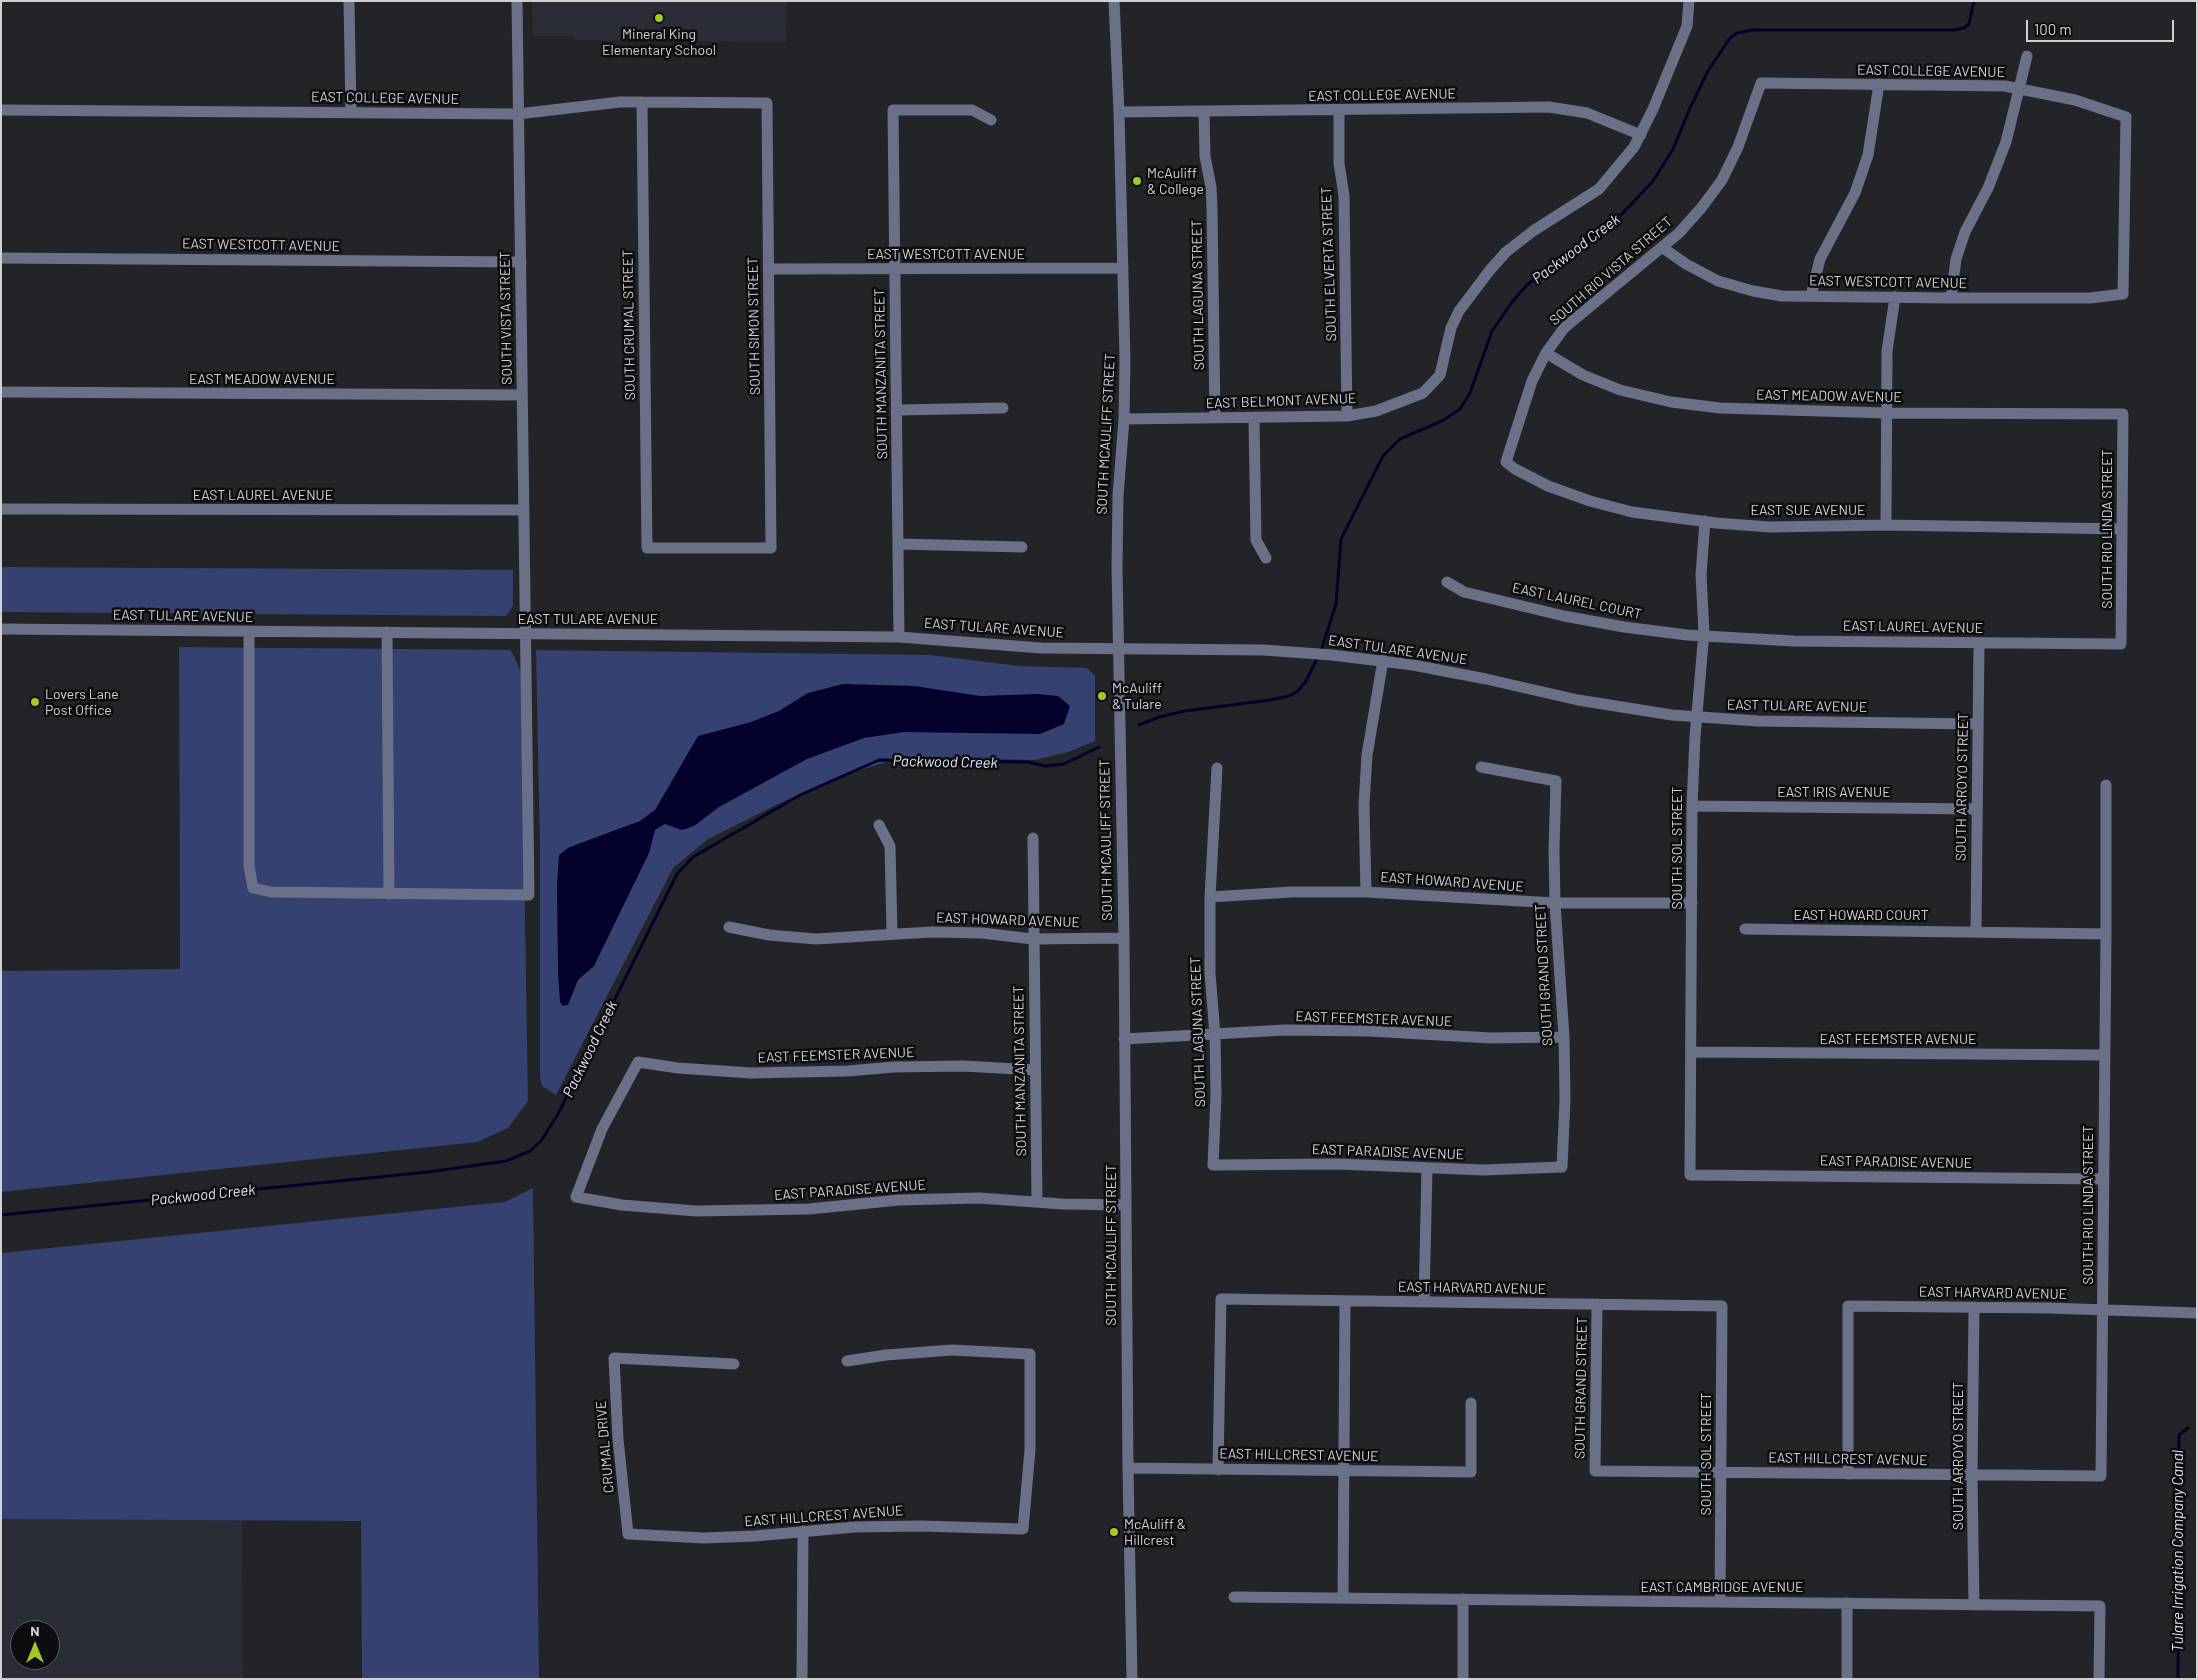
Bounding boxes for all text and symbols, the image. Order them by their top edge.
scale bar [2028,10,2176,42]
marker: Mineral King Elementary School [653,12,665,24]
text: 100 m [2034,20,2072,38]
place label: Mineral King Elementary School [602,26,716,58]
street label: EAST COLLEGE AVENUE [1857,61,2005,81]
street label: EAST COLLEGE AVENUE [1308,85,1456,105]
street label: EAST COLLEGE AVENUE [311,88,459,108]
place label: McAuliff & College [1147,165,1204,198]
marker: McAuliff & College [1131,175,1143,187]
street label: SOUTH ELVERTA STREET [1318,186,1340,342]
water label: Packwood Creek [1529,210,1623,288]
street label: SOUTH RIO VISTA STREET [1546,213,1676,329]
street label: SOUTH LAGUNA STREET [1188,220,1208,370]
street label: EAST WESTCOTT AVENUE [182,235,340,255]
street label: EAST WESTCOTT AVENUE [867,246,1025,262]
street label: SOUTH CRUMAL STREET [619,250,639,400]
street label: SOUTH VISTA STREET [496,251,516,385]
street label: SOUTH SIMON STREET [744,257,764,395]
street label: EAST WESTCOTT AVENUE [1809,272,1967,292]
street label: SOUTH MANZANITA STREET [871,288,891,460]
street label: SOUTH MCAULIFF STREET [1093,353,1119,515]
street label: EAST MEADOW AVENUE [189,371,335,387]
street label: EAST MEADOW AVENUE [1756,386,1902,406]
street label: EAST BELMONT AVENUE [1205,390,1357,412]
street label: SOUTH RIO LINDA STREET [2099,449,2115,609]
street label: EAST LAUREL AVENUE [193,487,333,503]
street label: EAST SUE AVENUE [1751,502,1865,518]
street label: EAST LAUREL COURT [1511,579,1643,623]
street label: EAST TULARE AVENUE [113,606,253,626]
street label: EAST TULARE AVENUE [518,611,658,627]
street label: EAST TULARE AVENUE [923,615,1065,641]
street label: EAST LAUREL AVENUE [1843,617,1983,637]
street label: EAST TULARE AVENUE [1327,632,1469,668]
place label: McAuliff & Tulare [1112,680,1162,712]
place label: Lovers Lane Post Office [45,686,119,719]
marker: McAuliff & Tulare [1096,690,1108,702]
marker: Lovers Lane Post Office [29,696,41,708]
street label: EAST TULARE AVENUE [1727,696,1867,716]
street label: SOUTH ARROYO STREET [1952,713,1972,861]
water label: Packwood Creek [892,752,998,772]
street label: SOUTH MCAULIFF STREET [1096,759,1116,921]
street label: EAST IRIS AVENUE [1777,784,1891,800]
street label: SOUTH SOL STREET [1669,787,1685,909]
street label: EAST HOWARD AVENUE [1380,869,1524,895]
street label: SOUTH GRAND STREET [1532,904,1556,1046]
street label: EAST HOWARD COURT [1793,907,1929,923]
street label: EAST HOWARD AVENUE [936,909,1080,931]
street label: SOUTH LAGUNA STREET [1187,957,1209,1107]
street label: SOUTH MANZANITA STREET [1010,985,1030,1157]
water label: Packwood Creek [559,998,621,1100]
street label: EAST FEEMSTER AVENUE [1295,1008,1453,1030]
street label: EAST FEEMSTER AVENUE [1819,1031,1977,1047]
street label: EAST FEEMSTER AVENUE [757,1044,915,1066]
street label: SOUTH RIO LINDA STREET [2080,1125,2096,1285]
street label: EAST PARADISE AVENUE [1312,1141,1464,1163]
street label: EAST PARADISE AVENUE [1820,1152,1972,1172]
street label: SOUTH MCAULIFF STREET [1103,1164,1119,1326]
street label: EAST PARADISE AVENUE [773,1176,927,1204]
water label: Packwood Creek [150,1181,256,1209]
street label: EAST HARVARD AVENUE [1398,1278,1546,1298]
street label: EAST HARVARD AVENUE [1919,1283,2067,1303]
street label: SOUTH GRAND STREET [1571,1317,1591,1459]
street label: SOUTH ARROYO STREET [1950,1382,1966,1530]
street label: SOUTH SOL STREET [1698,1393,1714,1515]
street label: CRUMAL DRIVE [593,1400,617,1494]
street label: EAST HILLCREST AVENUE [1219,1445,1379,1465]
street label: EAST HILLCREST AVENUE [1768,1449,1928,1469]
water label: Tulare Irrigation Company Canal [2169,1450,2187,1652]
street label: EAST HILLCREST AVENUE [744,1502,904,1530]
place label: McAuliff & Hillcrest [1124,1516,1186,1548]
marker: McAuliff & Hillcrest [1108,1526,1120,1538]
street label: EAST CAMBRIDGE AVENUE [1641,1579,1803,1595]
north arrow [10,1620,60,1670]
text: N [30,1622,40,1639]

